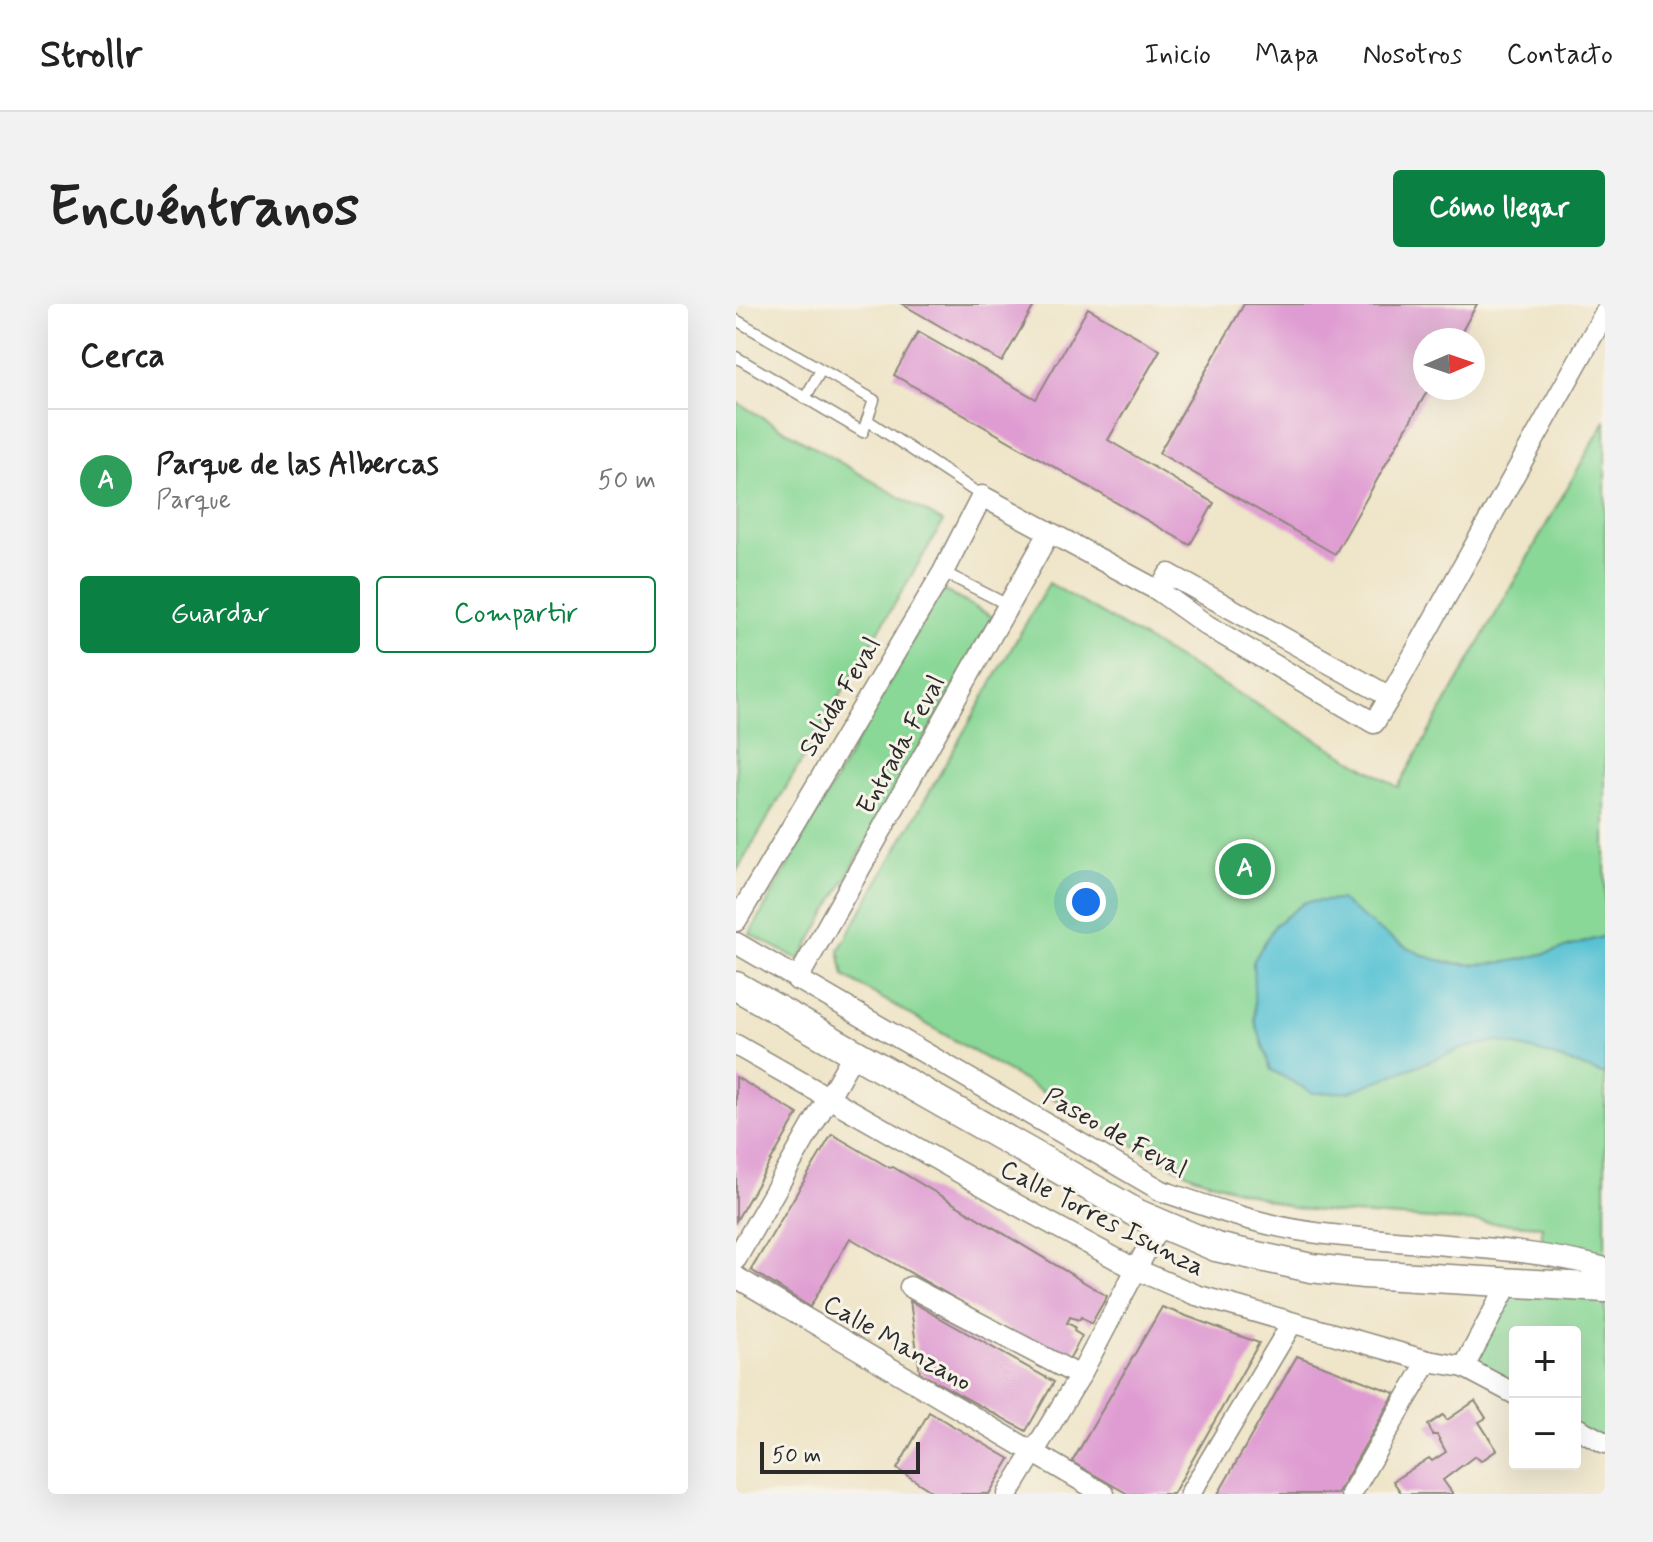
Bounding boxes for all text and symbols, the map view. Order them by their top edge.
text: Strollr [40,31,142,80]
text: Inicio [1144,37,1211,74]
text: Mapa [1255,37,1319,74]
text: Nosotros [1363,37,1462,74]
text: Contacto [1506,37,1613,74]
button: Cómo llegar [1393,170,1605,247]
text: Encuéntranos [48,172,359,245]
north arrow [1413,328,1485,400]
text: Cerca [80,334,165,379]
text: Parque de las Albercas [156,445,439,484]
text: A [97,464,115,498]
text: 50 m [598,464,656,498]
text: Parque [156,484,231,518]
button: Guardar [80,576,360,653]
button: Compartir [376,576,656,653]
street label: Salida Feval [792,631,890,763]
street label: Entrada Feval [850,669,954,821]
pin: A [1219,839,1271,899]
your location [1066,882,1106,922]
street label: Paseo de Feval [1037,1080,1193,1187]
street label: Calle Torres Isunza [994,1153,1210,1285]
street label: Calle Manzano [817,1287,977,1400]
map controls [1509,1326,1581,1470]
button: + [1509,1326,1581,1398]
button: − [1509,1398,1581,1470]
scale bar [760,1438,920,1474]
text: 50 m [772,1442,821,1470]

